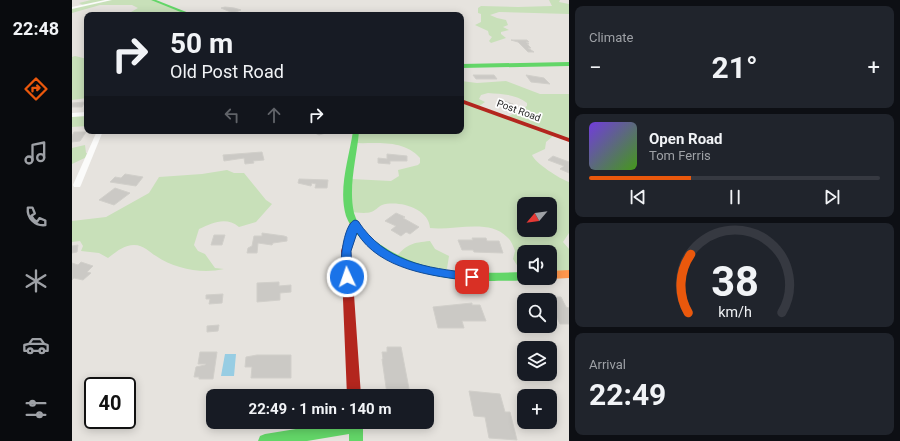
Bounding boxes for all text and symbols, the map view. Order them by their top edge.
text: 22:48 [13,18,59,39]
text: 50 m [170,27,233,60]
icon: right [104,28,156,80]
text: Climate [589,30,633,45]
text: 21° [711,50,758,85]
text: − [589,55,602,80]
text: + [868,55,880,80]
text: Old Post Road [170,61,284,82]
icon: directions [22,75,50,103]
street label: Post Road [495,97,542,123]
icon: left [221,104,243,126]
icon: ahead [263,104,285,126]
icon: right [305,104,327,126]
text: Open Road [649,130,723,148]
icon: music [22,139,50,167]
text: Tom Ferris [649,148,711,163]
icon: previous [627,186,649,208]
icon: pause [724,186,746,208]
icon: next [821,186,843,208]
north arrow [517,197,557,237]
map controls [517,197,557,429]
icon: phone [22,203,50,231]
button: sound [517,245,557,285]
position arrow [326,256,368,298]
text: 38 [711,256,758,305]
pin [455,260,489,294]
icon: arrive [461,266,483,288]
icon: climate [22,267,50,295]
button: search [517,293,557,333]
text: km/h [718,303,751,319]
icon: car [22,331,50,359]
button: layers [517,341,557,381]
text: Arrival [589,357,626,372]
speed limit sign: 40 [84,377,136,429]
text: 22:49 [589,377,666,412]
button: + [517,389,557,429]
icon: filters [22,395,50,423]
text: 22:49 · 1 min · 140 m [249,400,391,418]

